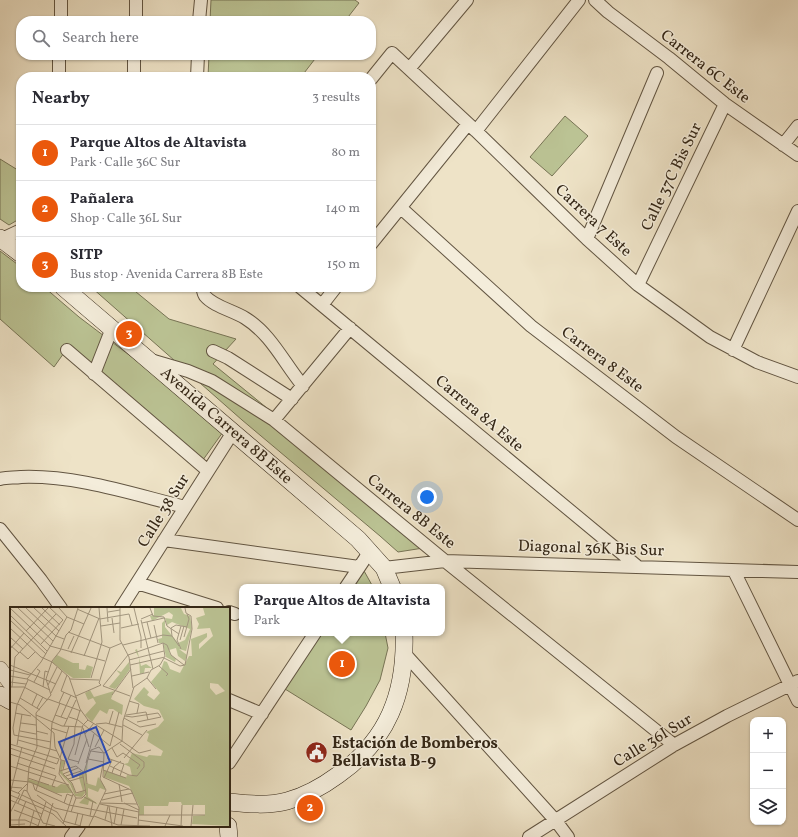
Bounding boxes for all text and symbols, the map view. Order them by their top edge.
search box [16,16,376,60]
street label: Carrera 6C Este [655,25,755,109]
icon: search [30,27,52,49]
text: Search here [62,28,139,49]
text: Nearby [32,87,90,110]
text: 3 results [312,89,360,107]
street label: Calle 37C Bis Sur [636,119,708,235]
text: Parque Altos de Altavista [70,133,247,154]
text: 1 [42,144,48,162]
text: 80 m [331,144,360,162]
text: Park · Calle 36C Sur [70,154,180,172]
street label: Carrera 7 Este [550,180,636,262]
text: Pañalera [70,189,134,210]
text: 2 [42,200,48,218]
text: 140 m [326,200,360,218]
text: Shop · Calle 36L Sur [70,210,182,228]
text: SITP [70,245,103,266]
text: 3 [42,256,48,274]
text: 150 m [327,256,360,274]
text: Bus stop · Avenida Carrera 8B Este [70,266,263,284]
pin: 3 [116,319,142,349]
street label: Carrera 8 Este [556,322,648,398]
street label: Avenida Carrera 8B Este [155,362,297,490]
street label: Carrera 8A Este [430,370,528,458]
street label: Carrera 8B Este [362,469,460,555]
street label: Calle 38 Sur [133,470,195,552]
your location [417,487,437,507]
street label: Diagonal 36K Bis Sur [517,535,665,563]
popup [239,584,445,636]
text: Parque Altos de Altavista [254,591,430,612]
inset map [10,607,230,827]
text: Park [254,612,280,630]
pin: 1 [329,649,355,679]
street label: Calle 36I Sur [609,709,697,773]
map controls [750,717,786,825]
button: + [750,717,786,753]
place label: Estación de Bomberos Bellavista B-9 [332,733,498,773]
public building icon: Estación de Bomberos Bellavista B-9 [304,740,330,766]
button: − [750,753,786,789]
button: layers [750,789,786,825]
pin: 2 [297,793,323,823]

